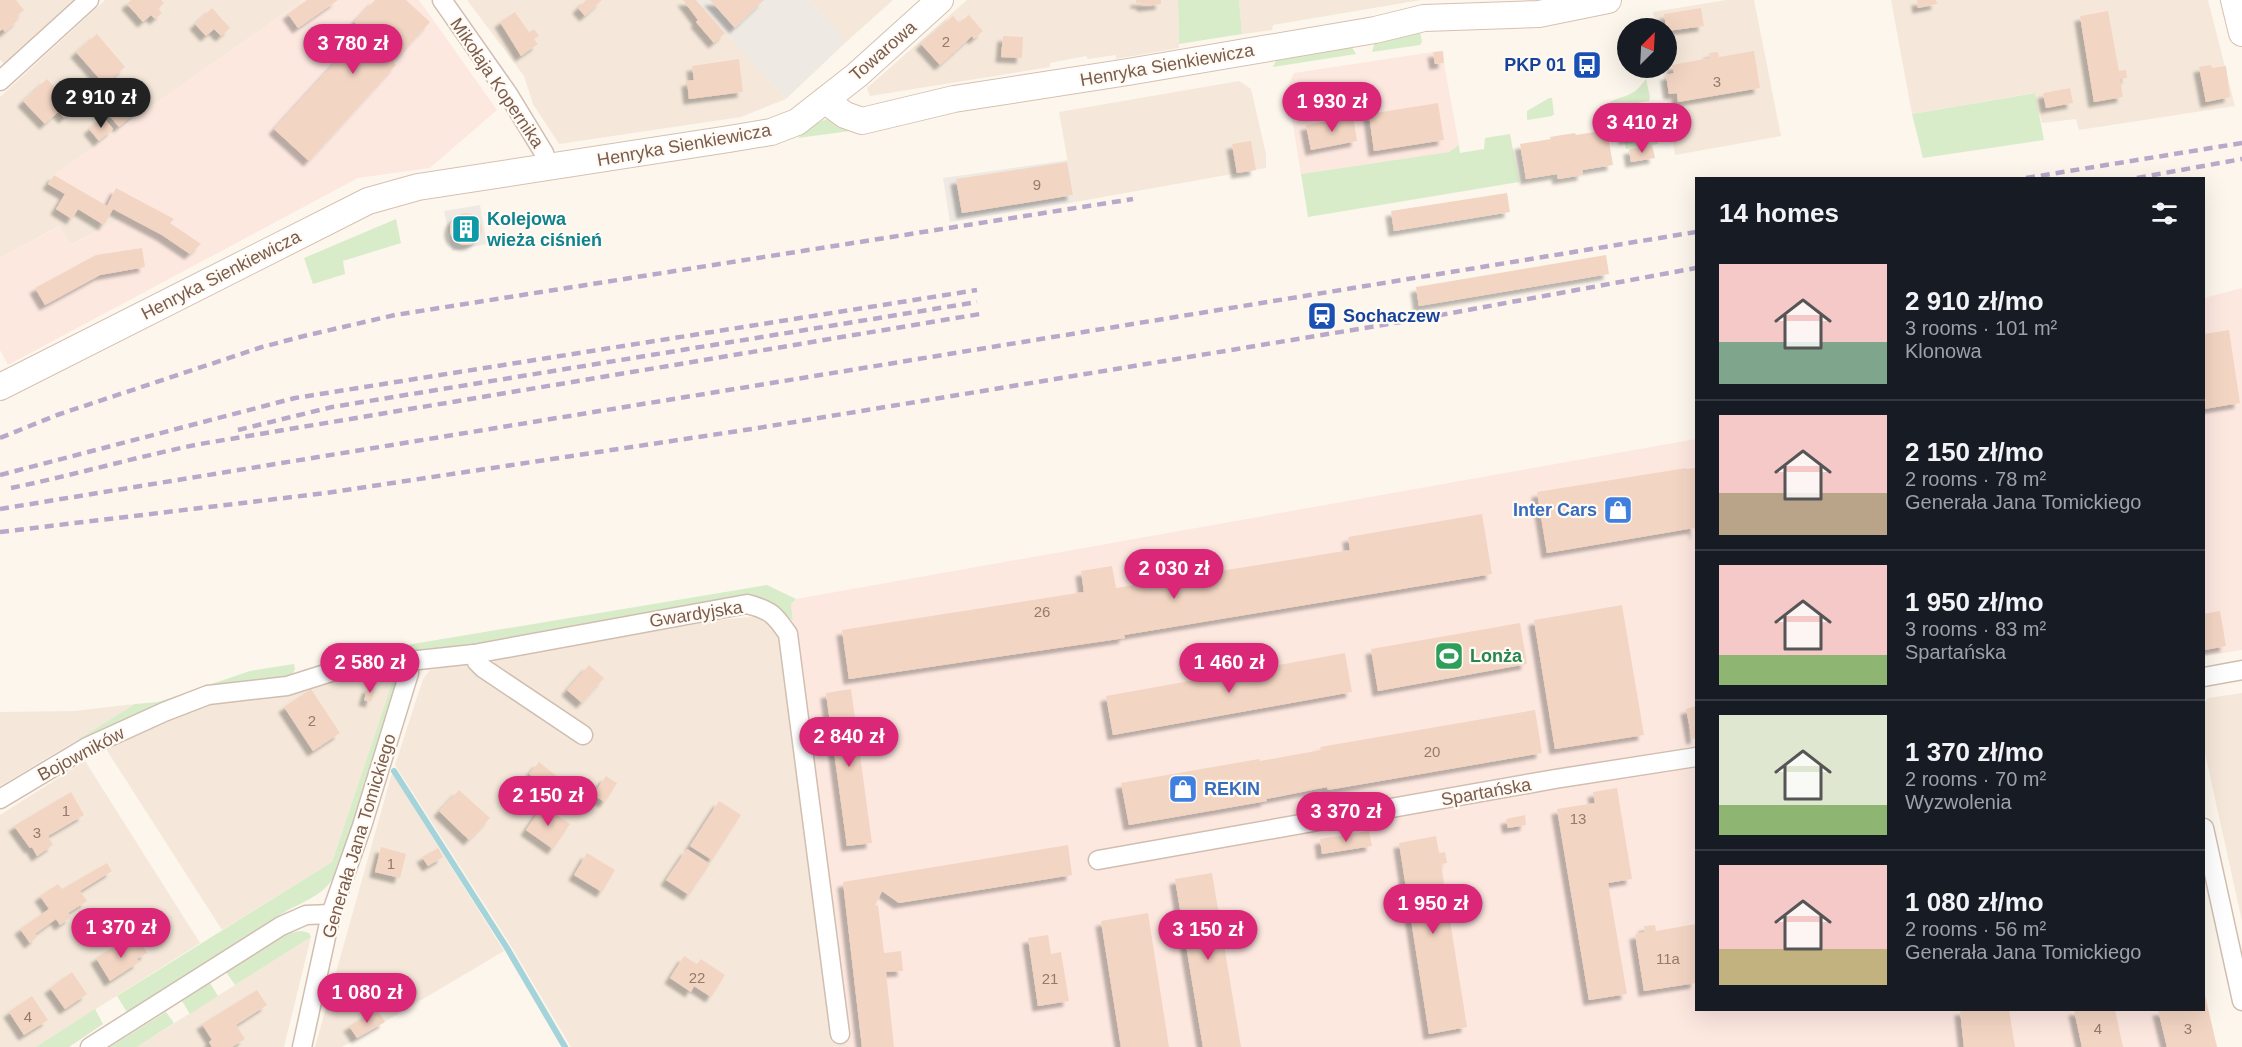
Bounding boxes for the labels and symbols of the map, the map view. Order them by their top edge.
street label: Mikołaja Kopernika [446,14,548,152]
street label: Towarowa [846,16,921,85]
north arrow [1617,18,1677,78]
pin: 3 780 zł [291,24,415,75]
house number: 2 [942,33,950,50]
street label: Henryka Sienkiewicza [1079,40,1256,90]
bus stop icon: PKP 01 [1571,49,1603,81]
place label: PKP 01 [1504,55,1566,75]
house number: 3 [1713,73,1721,90]
pin: 2 910 zł [39,78,163,129]
pin: 1 930 zł [1270,82,1394,133]
pin: 3 410 zł [1580,103,1704,154]
street label: Henryka Sienkiewicza [596,120,773,170]
house number: 9 [1033,176,1041,193]
place label: Kolejowa wieża ciśnień [486,209,602,250]
building icon: Kolejowa wieża ciśnień [450,213,482,245]
street label: Henryka Sienkiewicza [138,226,305,324]
station icon: Sochaczew [1306,300,1338,332]
place label: Sochaczew [1343,306,1441,326]
shop icon: Inter Cars [1602,494,1634,526]
place label: Inter Cars [1513,500,1597,520]
pin: 2 030 zł [1112,549,1236,600]
street label: Gwardyjska [648,597,745,631]
house number: 26 [1034,603,1050,620]
sports icon: Lonża [1433,640,1465,672]
pin: 2 580 zł [308,643,432,694]
pin: 1 460 zł [1167,643,1291,694]
place label: Lonża [1470,646,1523,666]
house number: 2 [308,712,316,729]
pin: 2 840 zł [787,717,911,768]
street label: Bojowników [34,722,129,785]
street label: Generała Jana Tomickiego [318,731,400,941]
house number: 20 [1424,743,1440,760]
shop icon: REKIN [1167,773,1199,805]
street label: Spartańska [1439,774,1534,810]
pin: 2 150 zł [486,776,610,827]
place label: REKIN [1204,779,1260,799]
pin: 3 370 zł [1284,792,1408,843]
house number: 1 [62,802,70,819]
house number: 13 [1570,810,1586,827]
house number: 3 [33,824,41,841]
house number: 1 [387,855,395,872]
pin: 1 950 zł [1371,884,1495,935]
pin: 1 370 zł [59,908,183,959]
pin: 3 150 zł [1146,910,1270,961]
house number: 11a [1656,950,1681,967]
house number: 22 [689,969,705,986]
house number: 21 [1042,970,1058,987]
pin: 1 080 zł [305,973,429,1024]
house number: 4 [24,1008,32,1025]
house number: 4 [2094,1020,2102,1037]
house number: 3 [2184,1020,2192,1037]

